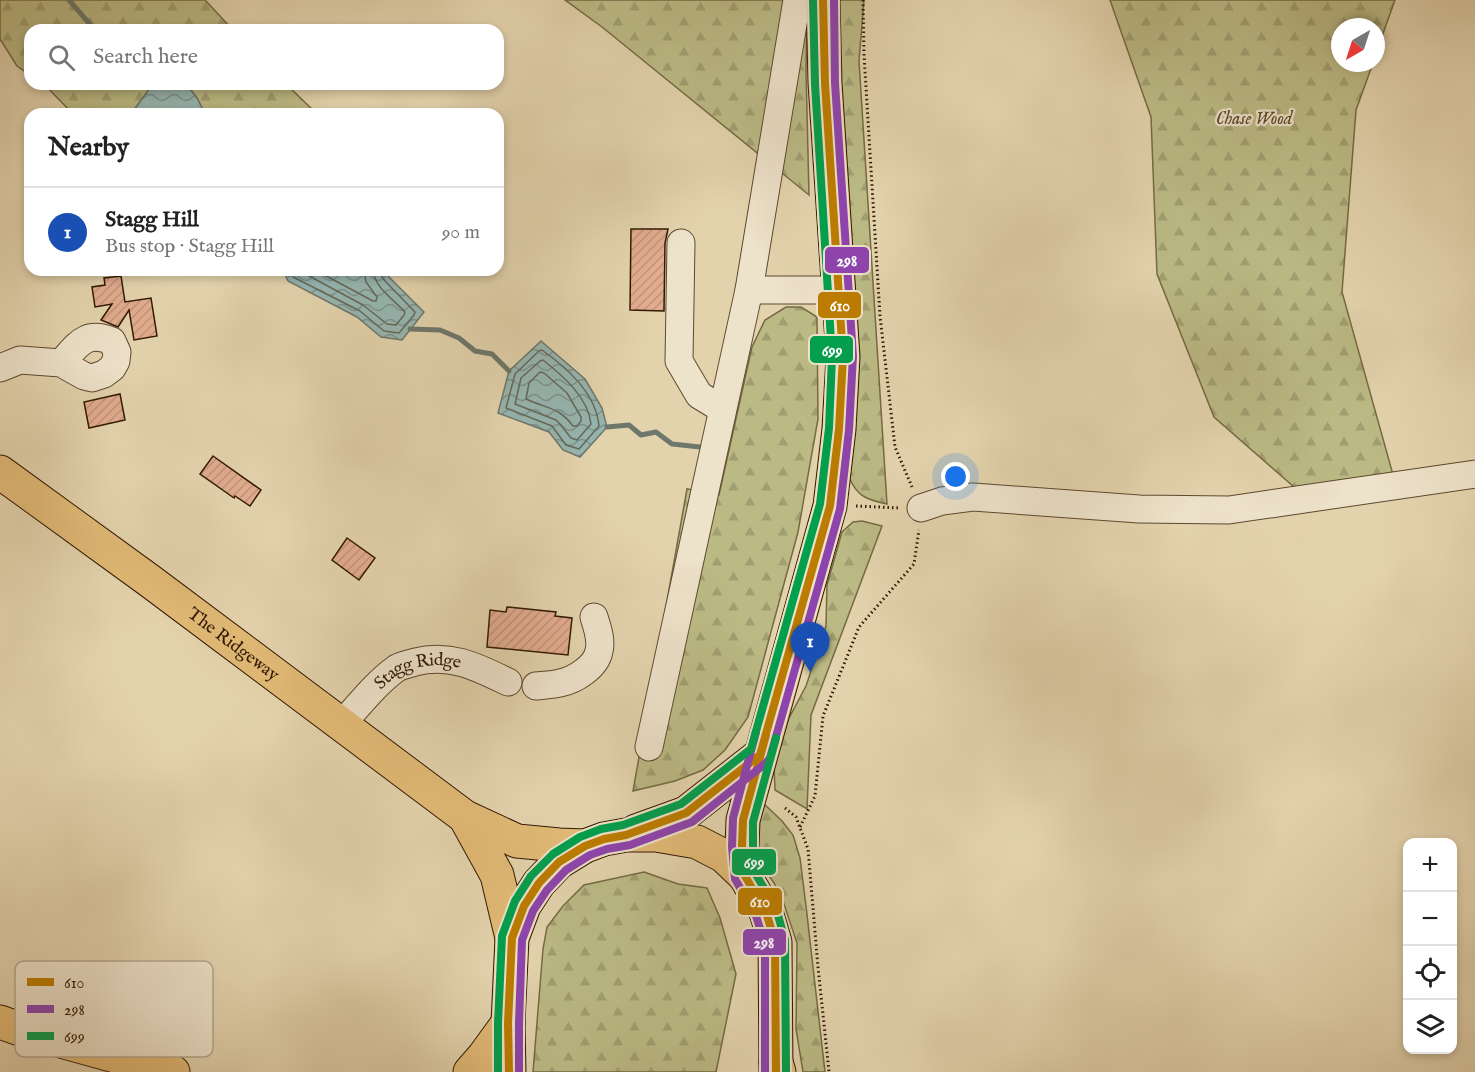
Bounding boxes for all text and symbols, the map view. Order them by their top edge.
north arrow [1331,18,1385,72]
search box [24,24,504,90]
icon: search [45,41,78,74]
text: Search here [93,43,198,71]
park label: Chase Wood [1216,108,1294,131]
text: Nearby [48,131,129,164]
text: Stagg Hill [105,206,199,234]
text: 1 [64,220,71,245]
text: 90 m [442,220,480,245]
text: Bus stop · Stagg Hill [105,234,274,259]
line badge: 298 [824,246,870,274]
text: 298 [837,252,857,272]
line badge: 610 [817,291,862,319]
text: 610 [830,297,850,317]
line badge: 699 [809,335,854,364]
text: 699 [822,342,842,362]
your location [941,462,970,491]
street label: The Ridgeway [182,603,284,687]
pin: 1 [790,622,830,672]
street label: Stagg Ridge [370,649,463,695]
map controls [1403,838,1457,1054]
button: + [1403,838,1457,892]
line badge: 699 [731,848,777,876]
text: 699 [744,854,764,874]
line badge: 610 [737,887,783,916]
button: − [1403,892,1457,946]
text: 610 [750,893,770,913]
line badge: 298 [742,928,787,956]
text: 298 [754,934,774,954]
button: locate [1403,946,1457,1000]
legend [15,961,213,1057]
text: 610 [64,974,85,994]
button: layers [1403,1000,1457,1054]
text: 298 [64,1001,85,1021]
text: 699 [64,1028,85,1048]

